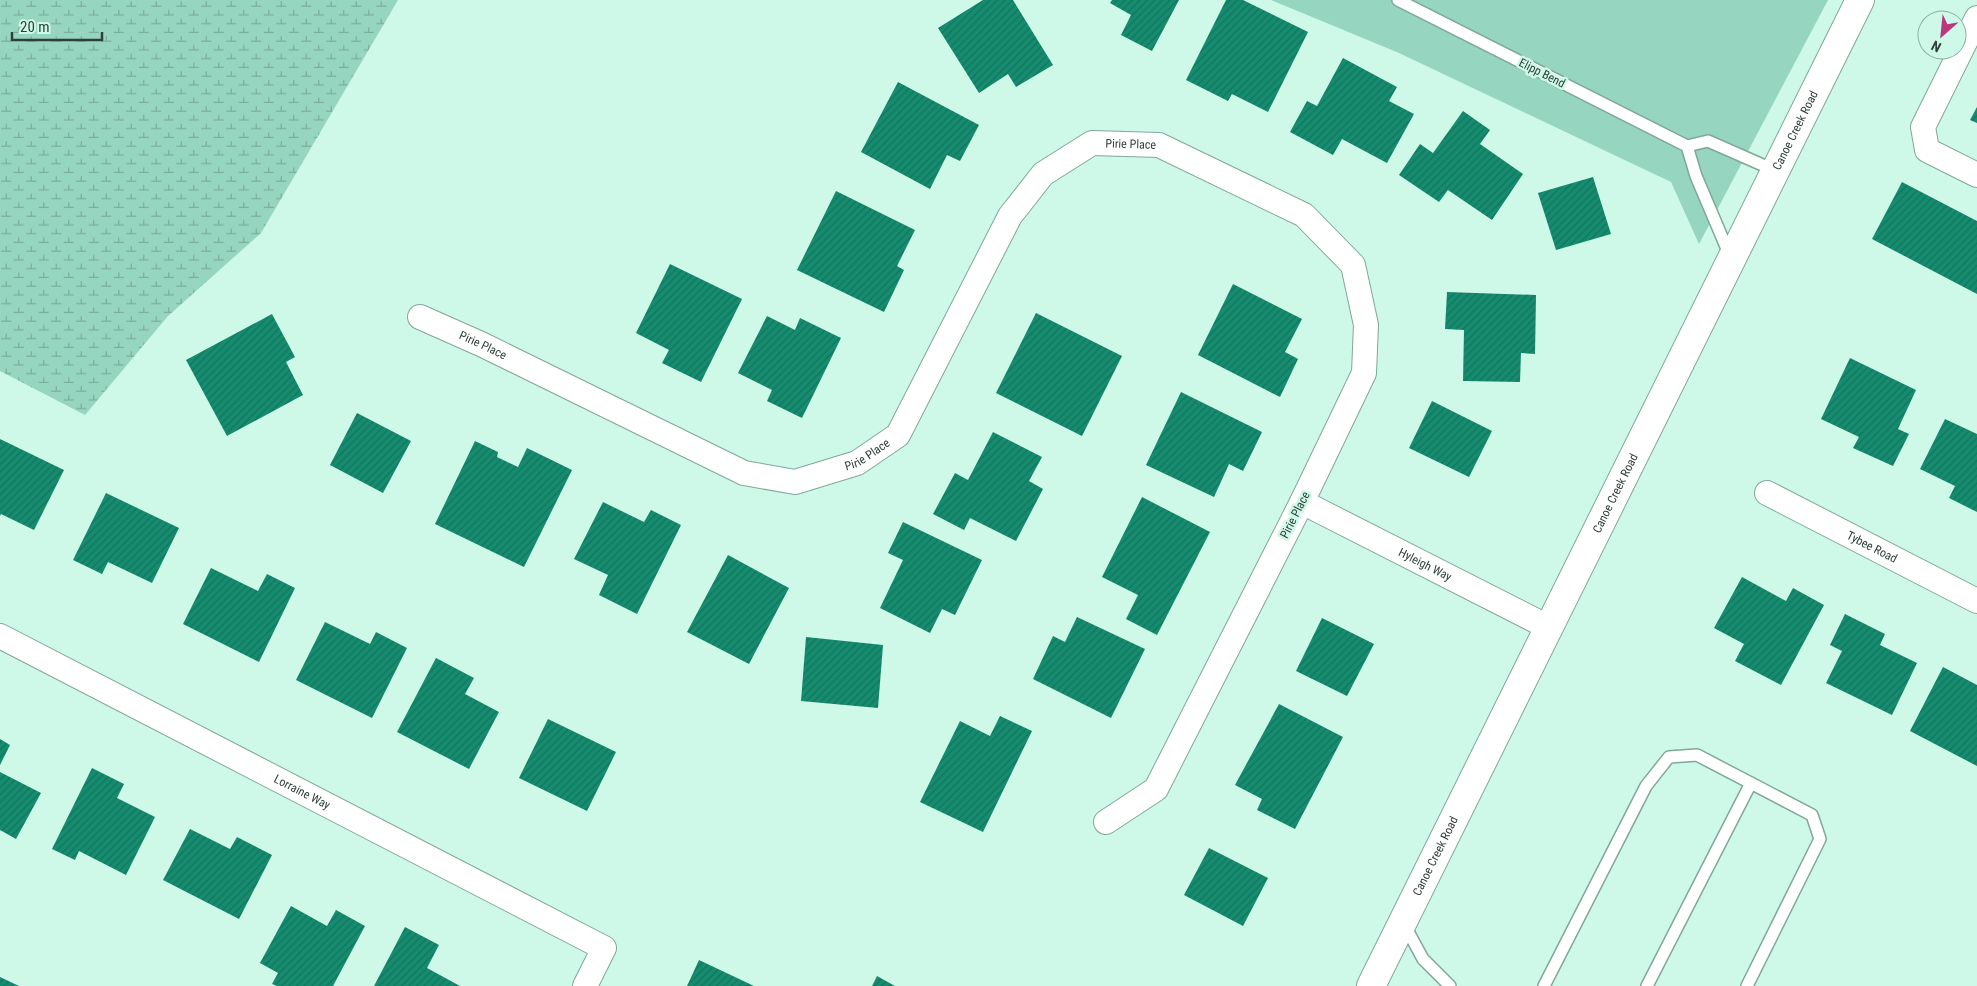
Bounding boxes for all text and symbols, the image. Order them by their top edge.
scale bar [12,10,102,42]
north arrow [1917,10,1967,60]
text: 20 m [20,18,50,36]
text: N [1929,38,1944,56]
street label: Elipp Bend [1517,55,1567,91]
street label: Canoe Creek Road [1770,88,1821,172]
street label: Pirie Place [1105,136,1157,152]
street label: Pirie Place [457,328,509,363]
street label: Pirie Place [843,436,893,473]
street label: Canoe Creek Road [1590,451,1641,535]
street label: Pirie Place [1277,489,1313,541]
street label: Tybee Road [1844,528,1900,566]
street label: Hyleigh Way [1396,545,1454,584]
street label: Lorraine Way [272,772,332,812]
street label: Canoe Creek Road [1410,814,1461,898]

